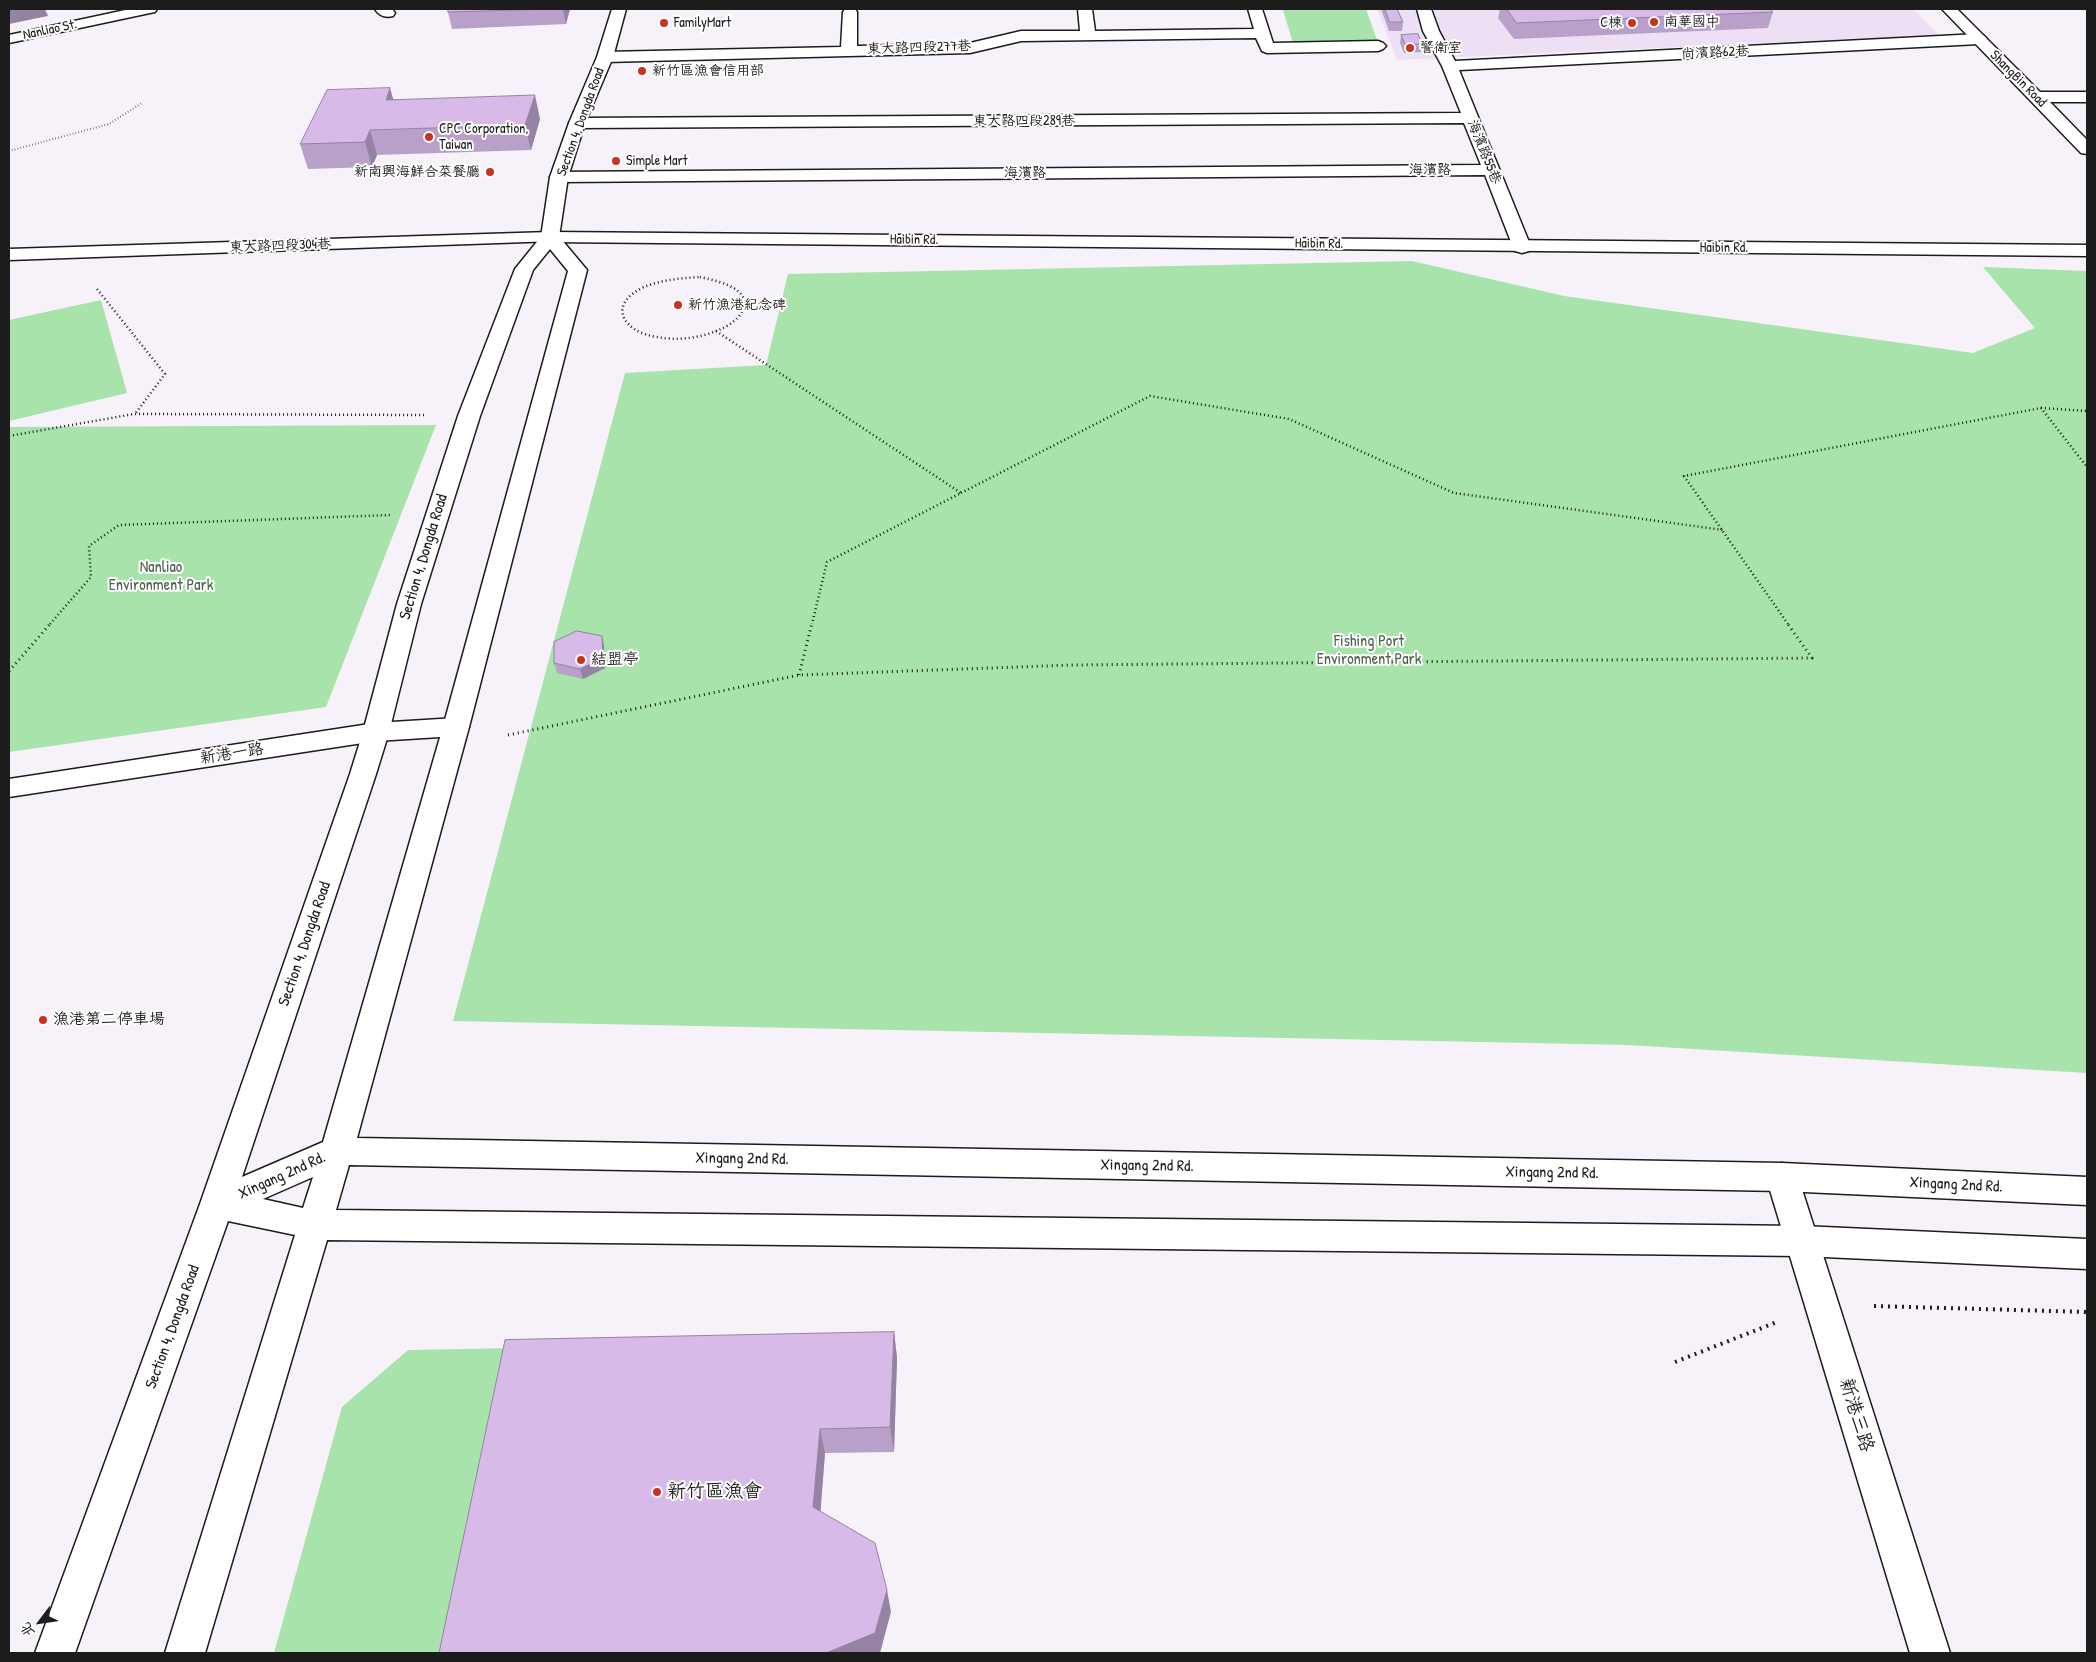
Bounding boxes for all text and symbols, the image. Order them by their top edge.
place label: 南華國中 [1664,14,1720,30]
place label: FamilyMart [674,15,731,31]
place label: C棟 [1600,15,1622,31]
street label: Nanliao St. [21,16,79,44]
marker: 南華國中 [1648,16,1660,28]
marker: FamilyMart [658,17,670,29]
marker: C棟 [1626,17,1638,29]
street label: 東大路四段277巷 [867,38,971,58]
place label: 警衛室 [1420,40,1462,56]
marker: 警衛室 [1404,42,1416,54]
street label: 尚濱路62巷 [1681,43,1749,63]
street label: ShangBin Road [1986,47,2050,111]
place label: 新竹區漁會信用部 [652,63,764,79]
marker: 新竹區漁會信用部 [636,65,648,77]
street label: Section 4, Dongda Road [554,66,608,178]
street label: 東大路四段289巷 [973,113,1075,129]
street label: 海濱路55巷 [1464,117,1504,187]
place label: CPC Corporation, Taiwan [439,121,528,154]
marker: CPC Corporation, Taiwan [423,131,435,143]
place label: Simple Mart [626,153,688,169]
marker: Simple Mart [610,155,622,167]
street label: 海濱路 [1409,162,1451,178]
place label: 新南興海鮮合菜餐廳 [354,164,480,180]
street label: 海濱路 [1004,165,1046,181]
marker: 新南興海鮮合菜餐廳 [484,166,496,178]
street label: Haibin Rd. [890,231,938,249]
street label: Haibin Rd. [1295,235,1343,253]
street label: 東大路四段304巷 [229,236,331,256]
street label: Haibin Rd. [1700,240,1748,256]
place label: 新竹漁港紀念碑 [688,297,786,313]
marker: 新竹漁港紀念碑 [672,299,684,311]
street label: Section 4, Dongda Road [396,492,452,622]
park label: Nanliao Environment Park [109,558,213,596]
park label: Fishing Port Environment Park [1317,632,1421,670]
place label: 結盟亭 [591,650,639,670]
marker: 結盟亭 [575,654,587,666]
street label: 新港一路 [199,740,265,768]
street label: Section 4, Dongda Road [275,879,335,1009]
place label: 漁港第二停車場 [53,1010,165,1030]
marker: 漁港第二停車場 [37,1014,49,1026]
street label: Xingang 2nd Rd. [235,1148,329,1204]
street label: Xingang 2nd Rd. [695,1149,789,1169]
street label: Xingang 2nd Rd. [1100,1156,1194,1176]
street label: Xingang 2nd Rd. [1505,1163,1599,1183]
street label: Xingang 2nd Rd. [1909,1173,2003,1197]
street label: Section 4, Dongda Road [142,1263,204,1391]
street label: 新港三路 [1834,1375,1878,1455]
place label: 新竹區漁會 [667,1481,762,1503]
marker: 新竹區漁會 [651,1486,663,1498]
north arrow [15,1597,65,1647]
text: 北 [15,1619,38,1641]

